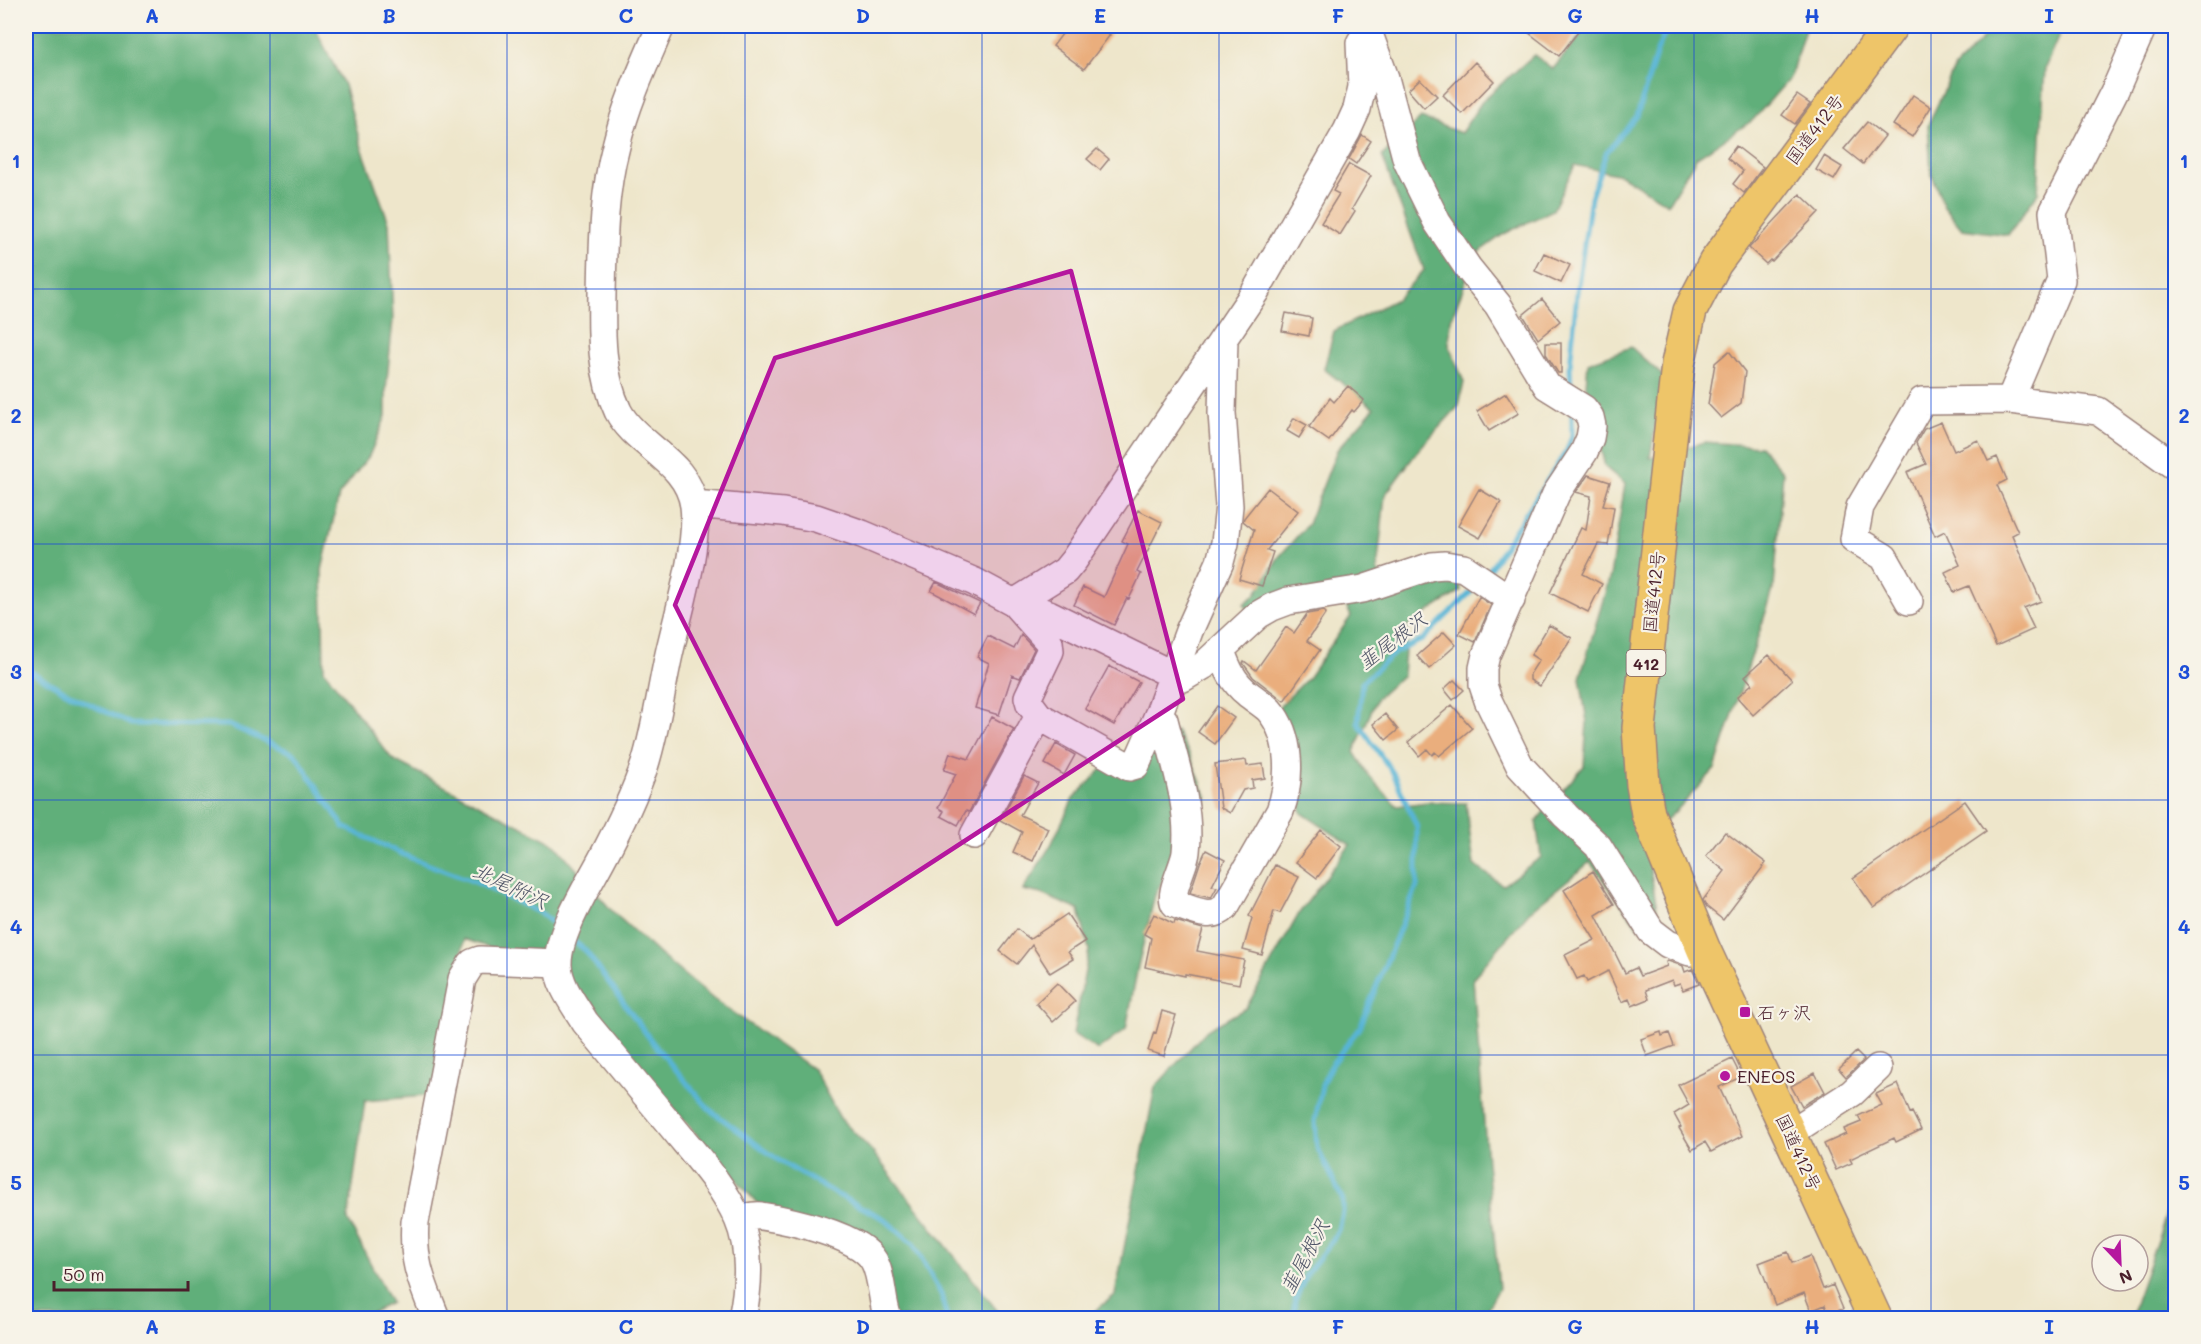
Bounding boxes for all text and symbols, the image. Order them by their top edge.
text: A [145,2,159,28]
text: B [382,2,396,28]
text: C [619,2,634,28]
text: D [856,2,870,28]
text: E [1094,2,1106,28]
text: F [1332,2,1345,28]
text: G [1567,2,1583,28]
text: H [1804,2,1820,28]
text: I [2044,2,2054,28]
street label: 国道412号 [1780,89,1848,169]
text: 1 [12,147,20,173]
text: 1 [2180,147,2188,173]
text: 2 [10,402,22,428]
text: 2 [2178,402,2190,428]
street label: 国道412号 [1637,550,1669,634]
water label: 韮尾根沢 [1352,605,1433,674]
road number: 412 [1626,650,1666,676]
text: 3 [10,658,22,684]
text: 3 [2178,658,2190,684]
water label: 北尾附沢 [469,856,554,914]
text: 4 [10,913,23,939]
text: 4 [2178,913,2191,939]
place label: 石ヶ沢 [1757,1000,1811,1024]
marker: 石ヶ沢 [1738,1005,1752,1019]
place label: ENEOS [1737,1064,1795,1088]
marker: ENEOS [1718,1069,1732,1083]
street label: 国道412号 [1771,1109,1827,1195]
text: 5 [10,1169,22,1195]
text: 5 [2178,1169,2190,1195]
water label: 韮尾根沢 [1274,1214,1335,1297]
north arrow [2090,1233,2150,1293]
scale bar [54,1254,188,1292]
text: 50 m [63,1262,105,1286]
text: N [2116,1265,2136,1289]
text: A [145,1313,159,1339]
text: B [382,1313,396,1339]
text: C [619,1313,634,1339]
text: D [856,1313,870,1339]
text: E [1094,1313,1106,1339]
text: F [1332,1313,1345,1339]
text: G [1567,1313,1583,1339]
text: H [1804,1313,1820,1339]
text: I [2044,1313,2054,1339]

